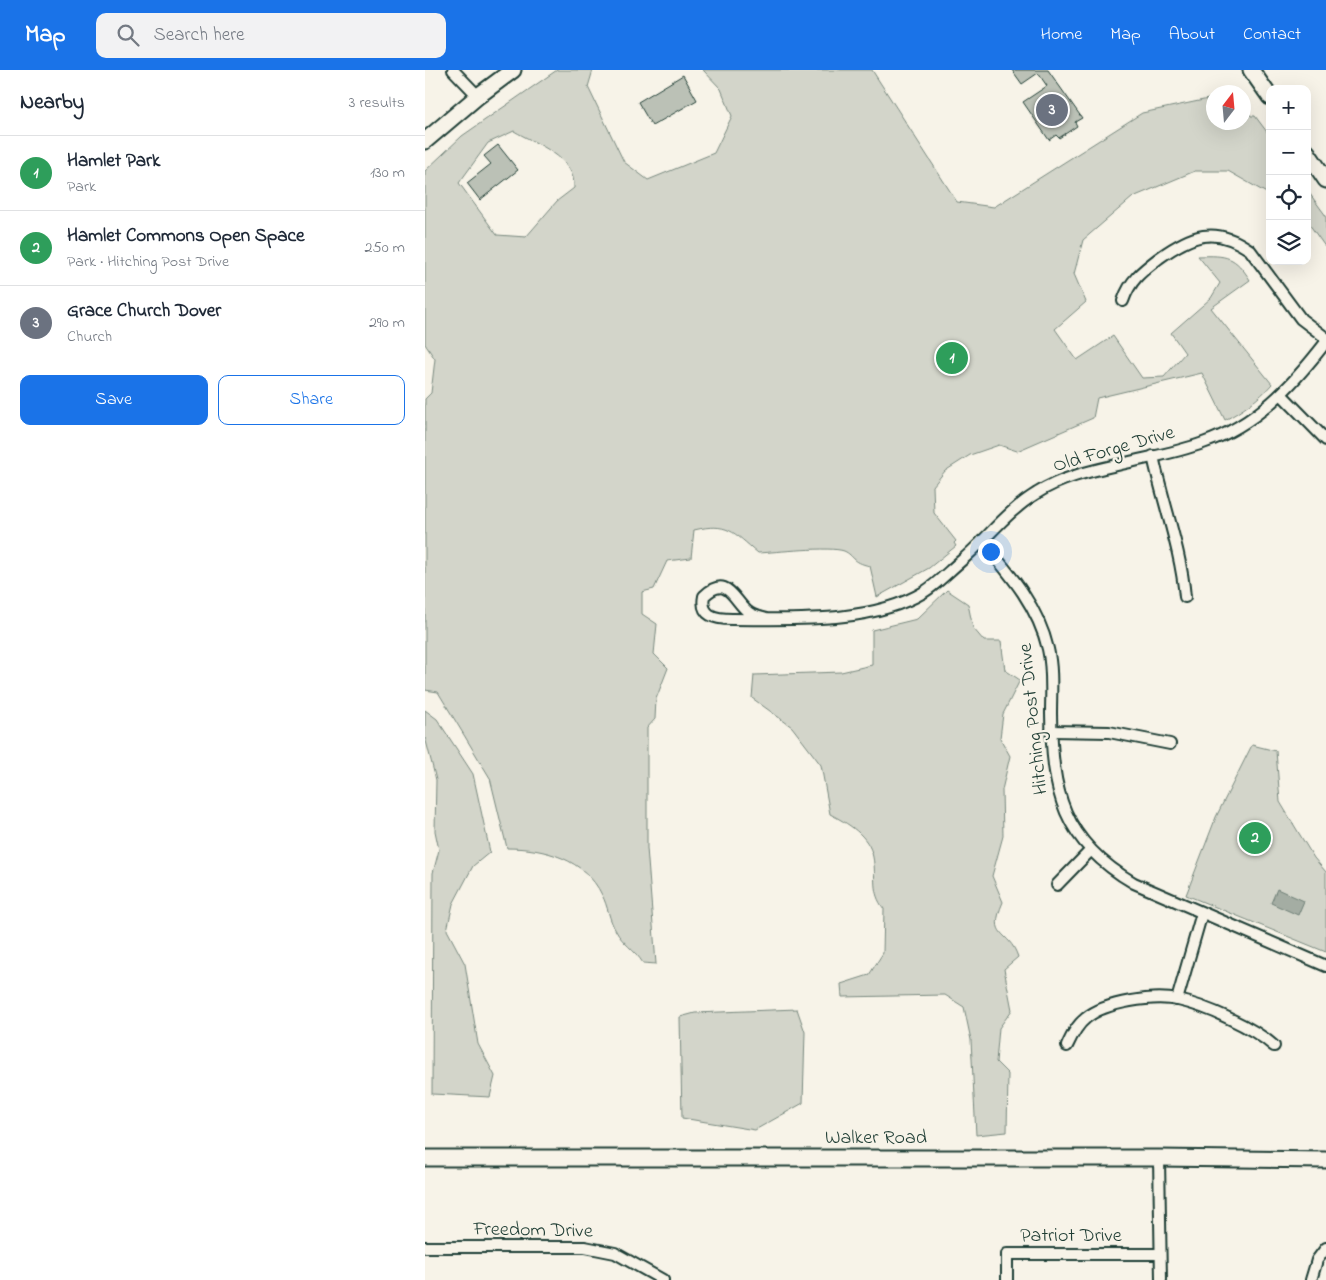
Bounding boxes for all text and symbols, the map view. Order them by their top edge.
search box [96,13,446,58]
text: Map [25,18,66,53]
icon: search [114,21,142,49]
text: Search here [154,22,245,49]
text: Home [1041,22,1082,48]
text: Map [1110,22,1141,48]
text: About [1169,22,1215,48]
text: Contact [1243,22,1301,48]
north arrow [1206,85,1251,130]
map controls [1266,85,1311,265]
button: + [1266,85,1311,130]
text: Nearby [20,88,84,118]
text: 3 results [349,91,405,115]
pin: 3 [1036,91,1068,129]
button: − [1266,130,1311,175]
text: Hamlet Park [67,148,160,175]
text: 1 [33,161,39,185]
text: 130 m [370,161,405,185]
text: Park [67,175,96,199]
button: locate [1266,175,1311,220]
button: layers [1266,220,1311,265]
text: Hamlet Commons Open Space [67,223,305,250]
text: 2 [32,236,40,260]
text: 250 m [365,236,405,260]
text: Park · Hitching Post Drive [67,250,229,274]
text: Grace Church Dover [67,298,221,325]
text: 3 [33,311,39,335]
text: 290 m [369,311,405,335]
text: Church [67,325,112,349]
pin: 1 [936,339,968,377]
button: Save [20,375,208,425]
button: Share [218,375,405,425]
street label: Old Forge Drive [1050,419,1178,482]
your location [978,539,1004,565]
street label: Hitching Post Drive [1012,642,1057,796]
pin: 2 [1239,819,1271,857]
street label: Walker Road [825,1124,927,1153]
street label: Freedom Drive [472,1215,593,1247]
street label: Patriot Drive [1020,1222,1122,1251]

